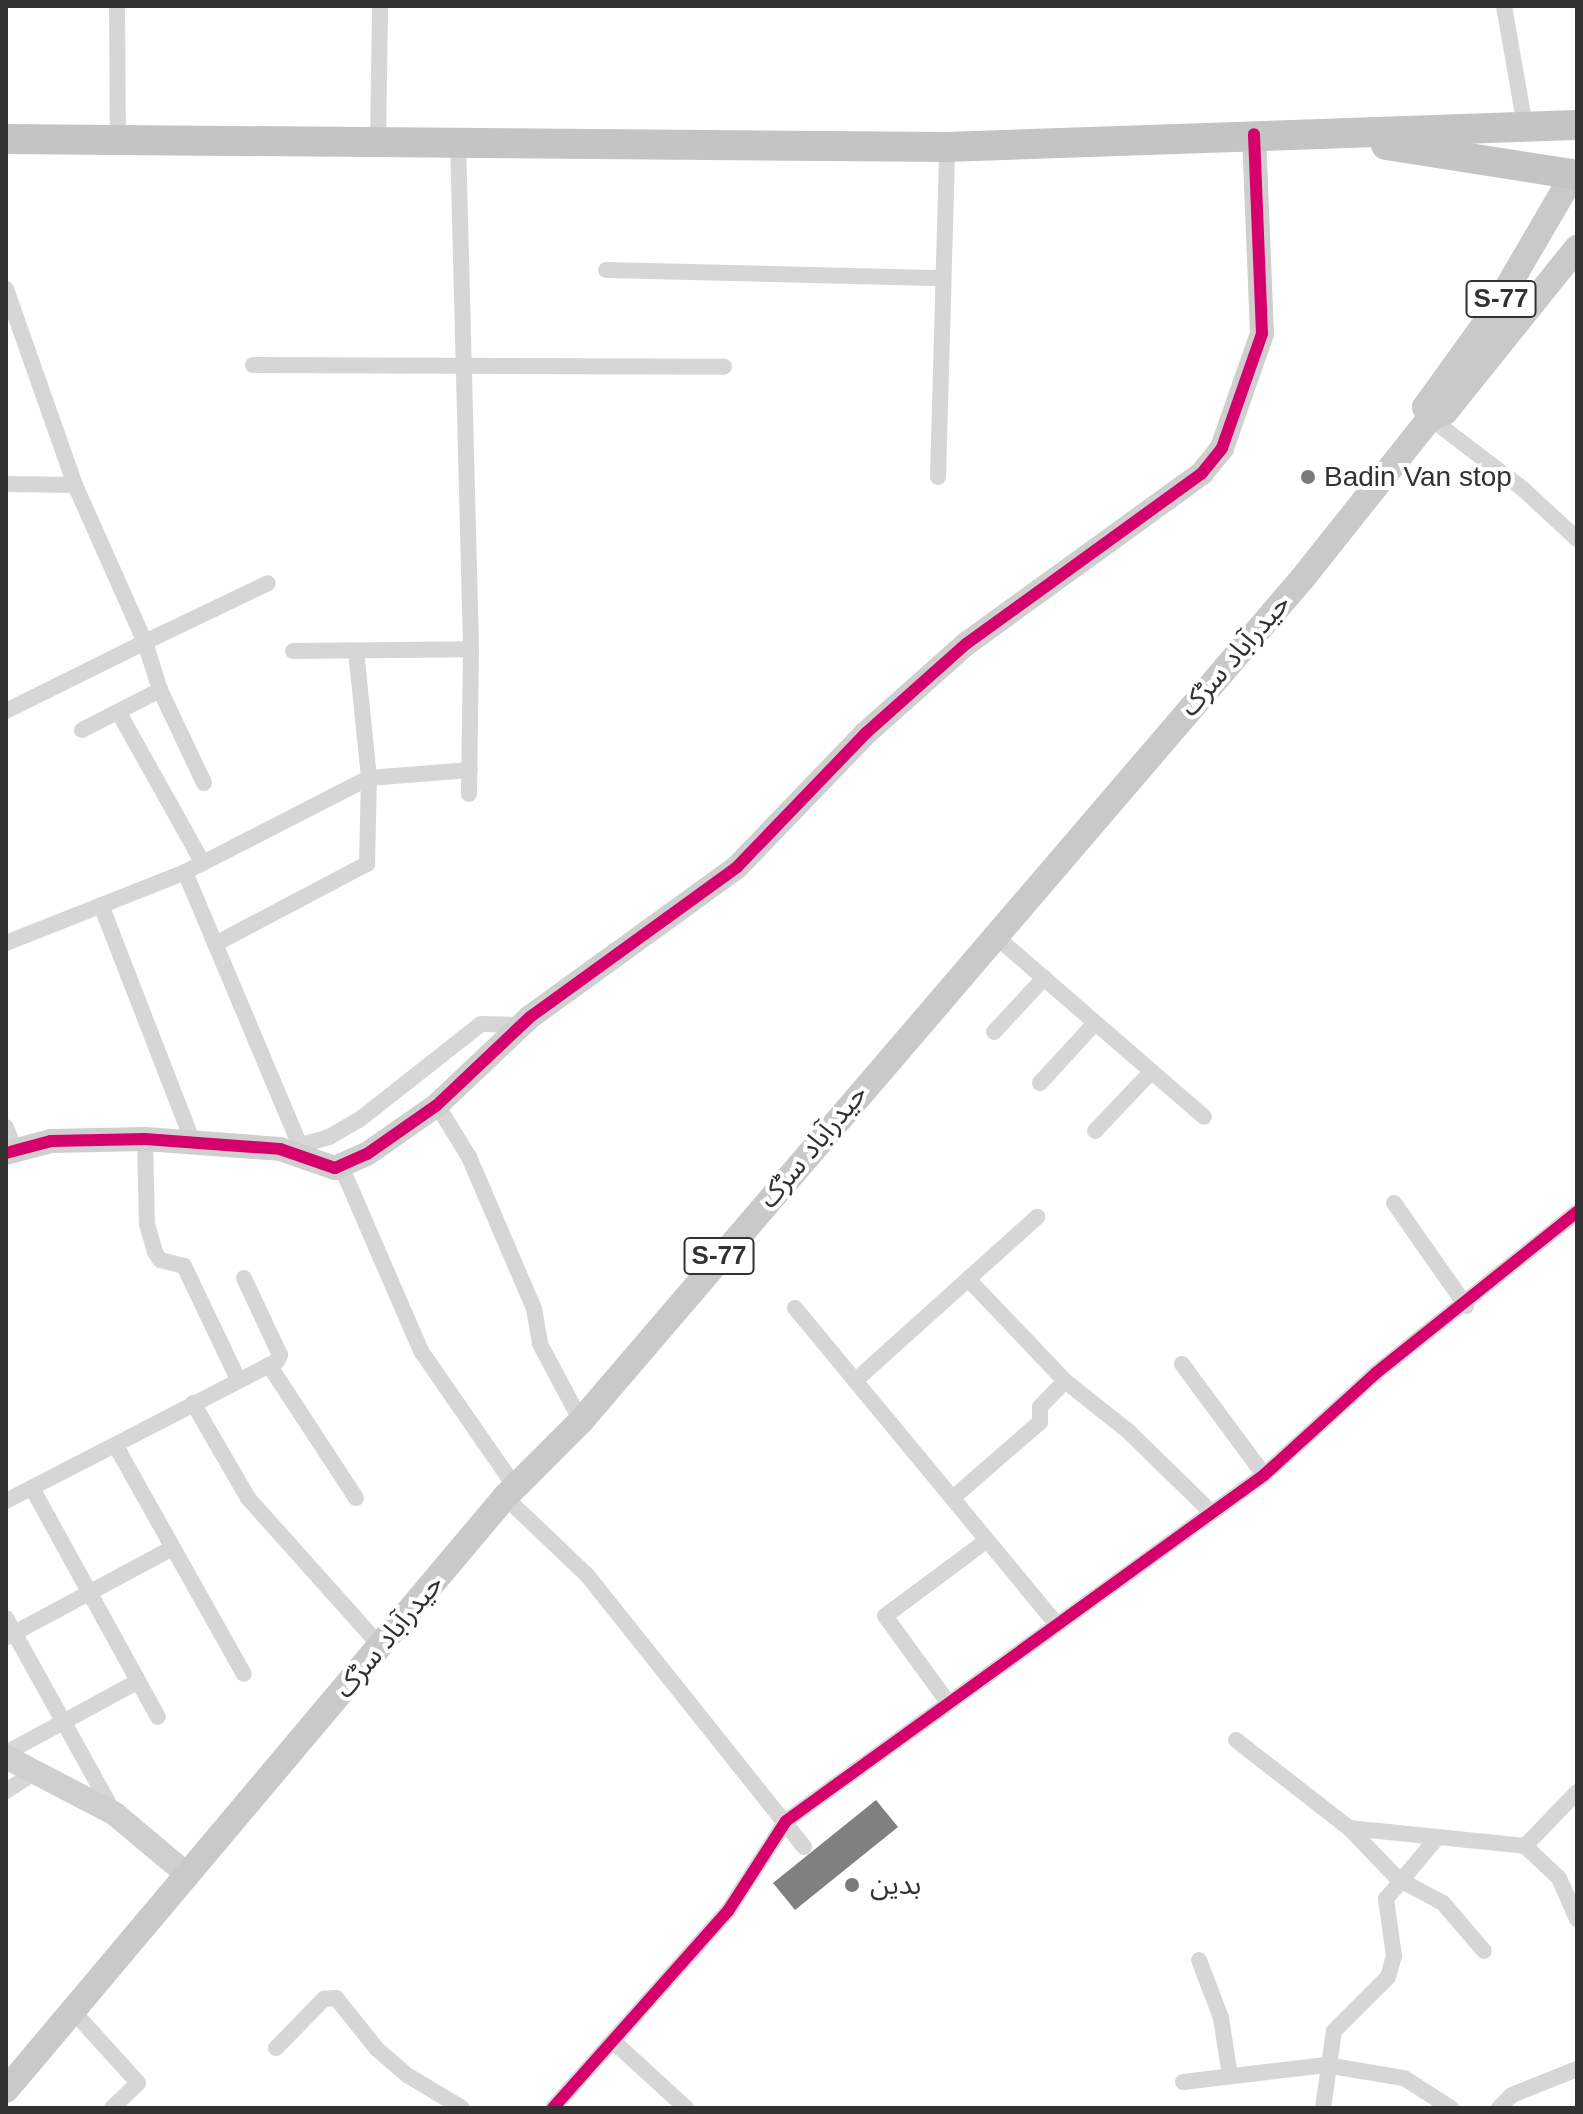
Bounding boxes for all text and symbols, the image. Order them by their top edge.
road number: S-77 [1465,277,1537,321]
place label: Badin Van stop [1324,460,1512,494]
marker: Badin Van stop [1299,468,1317,486]
street label: حیدرآباد سڑک [1173,587,1297,723]
street label: حیدرآباد سڑک [752,1077,874,1215]
road number: S-77 [683,1234,755,1278]
street label: حیدرآباد سڑک [328,1567,450,1705]
place label: بدين [870,1868,921,1902]
marker: بدين [841,1874,863,1896]

